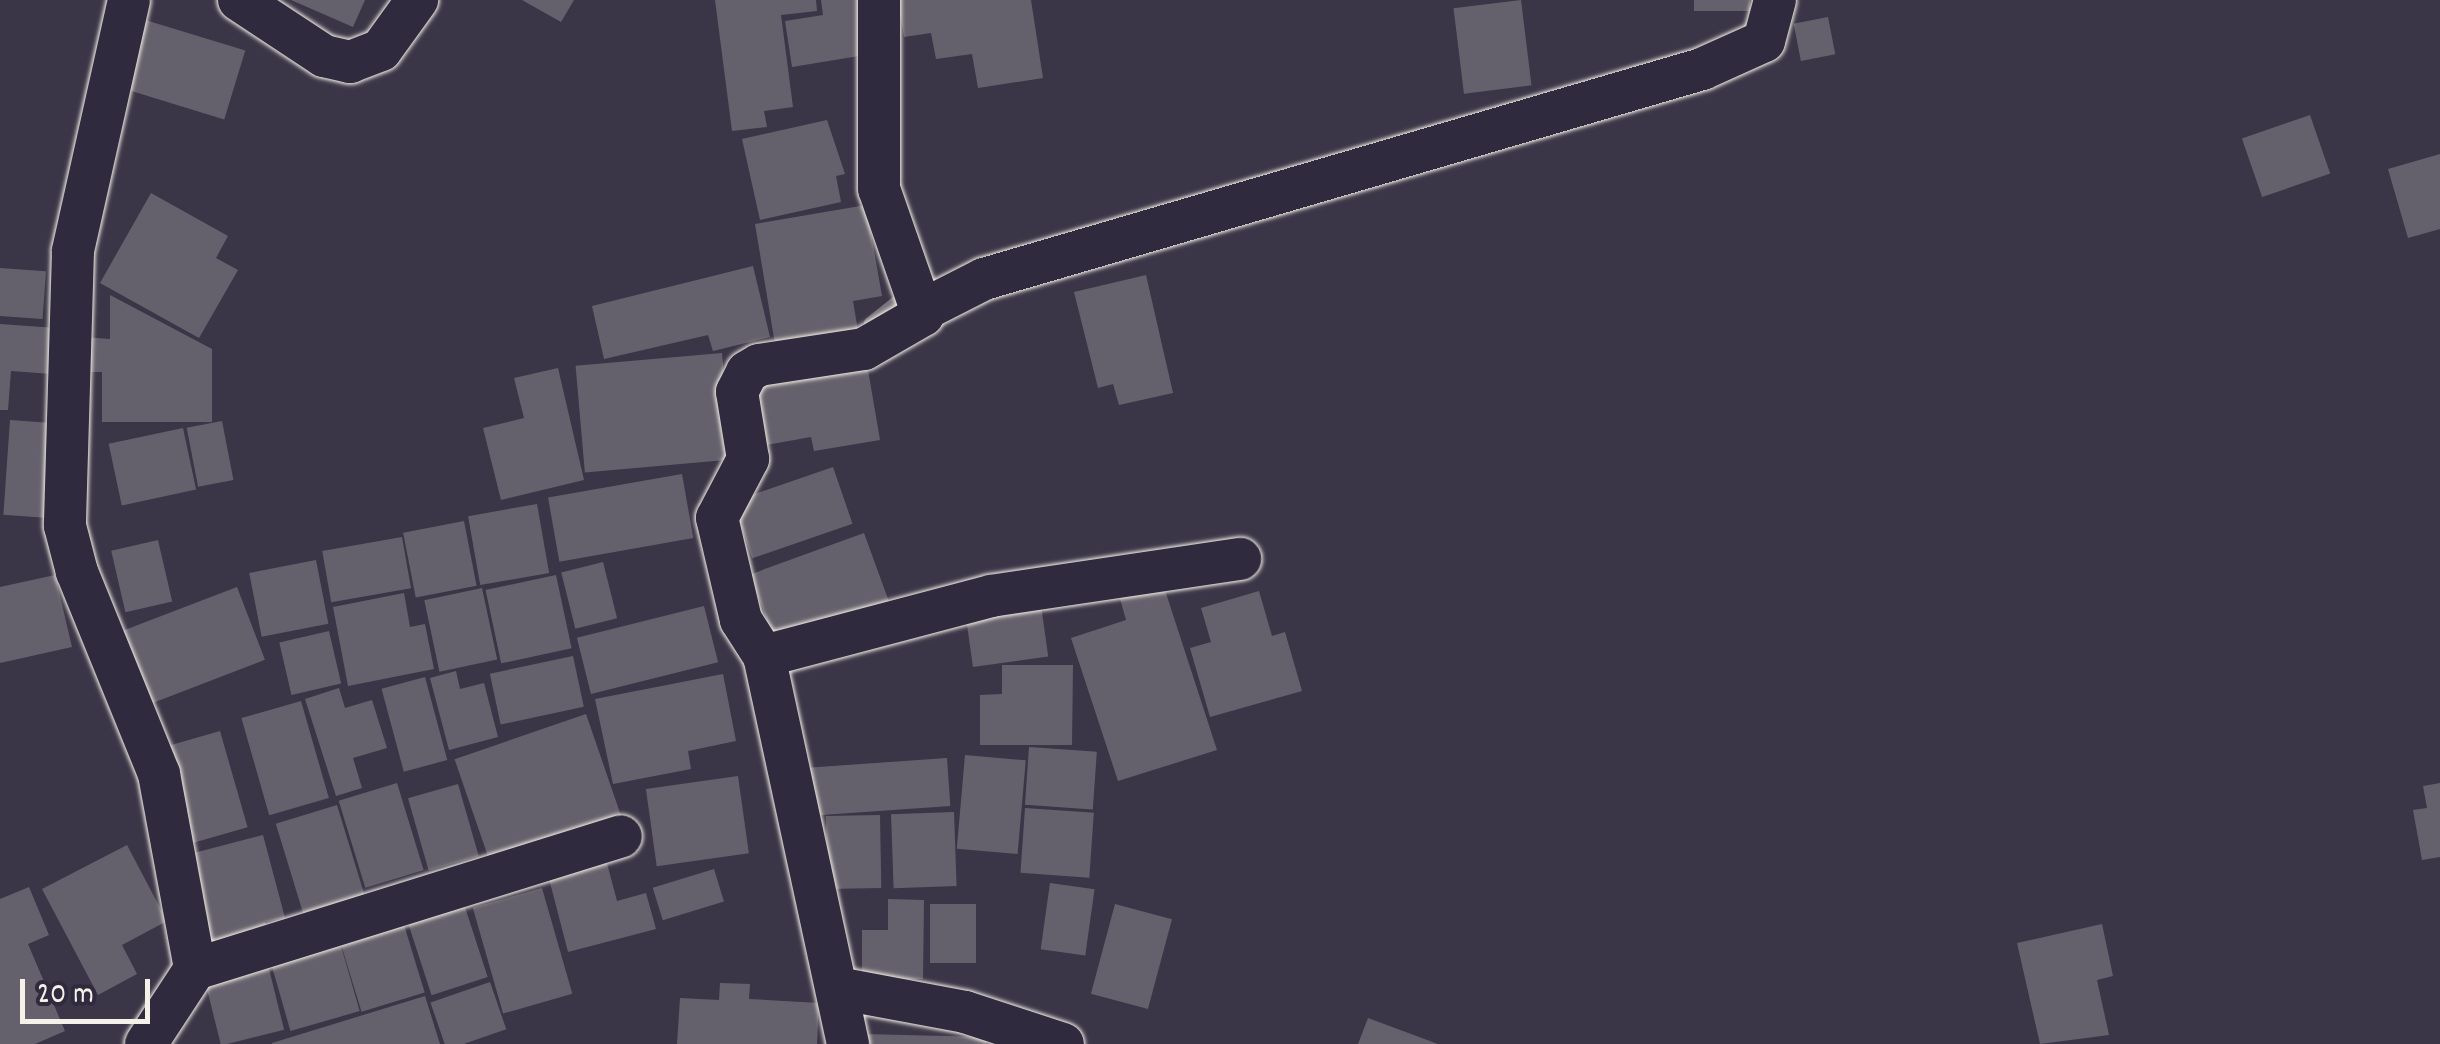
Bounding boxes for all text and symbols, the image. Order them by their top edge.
scale bar [25,959,155,1021]
text: 20 m [37,975,94,1018]

